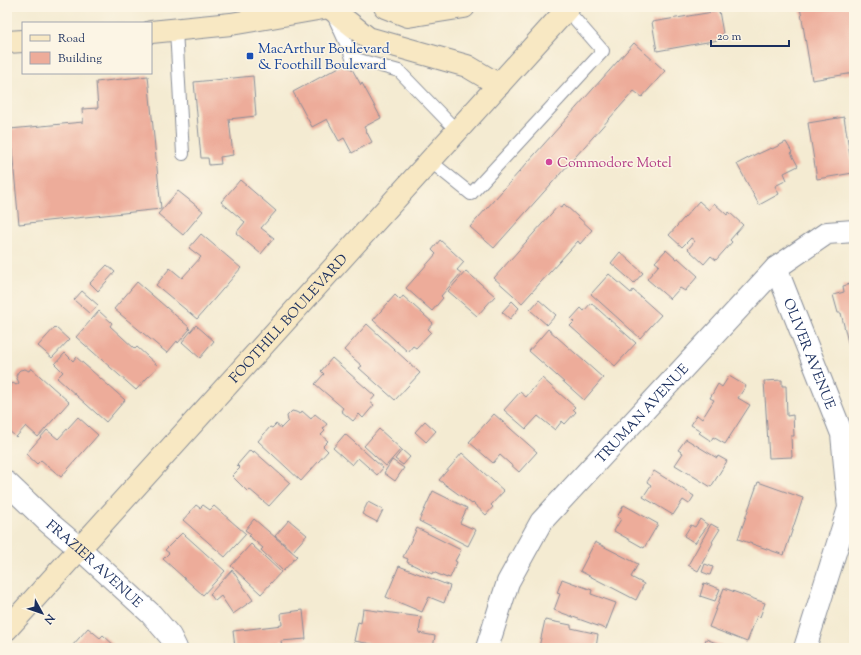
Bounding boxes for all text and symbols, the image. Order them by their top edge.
legend [22,22,152,74]
scale bar [711,22,789,48]
text: 20 m [717,28,742,46]
text: Road [58,30,85,48]
place label: MacArthur Boulevard & Foothill Boulevard [258,40,390,76]
text: Building [58,50,102,68]
marker: MacArthur Boulevard & Foothill Boulevard [245,51,255,61]
place label: Commodore Motel [557,154,672,174]
marker: Commodore Motel [544,157,554,167]
street label: FOOTHILL BOULEVARD [226,250,353,388]
street label: OLIVER AVENUE [777,296,839,413]
street label: TRUMAN AVENUE [592,360,695,469]
street label: FRAZIER AVENUE [41,516,146,614]
north arrow [22,593,62,633]
text: N [40,610,58,627]

